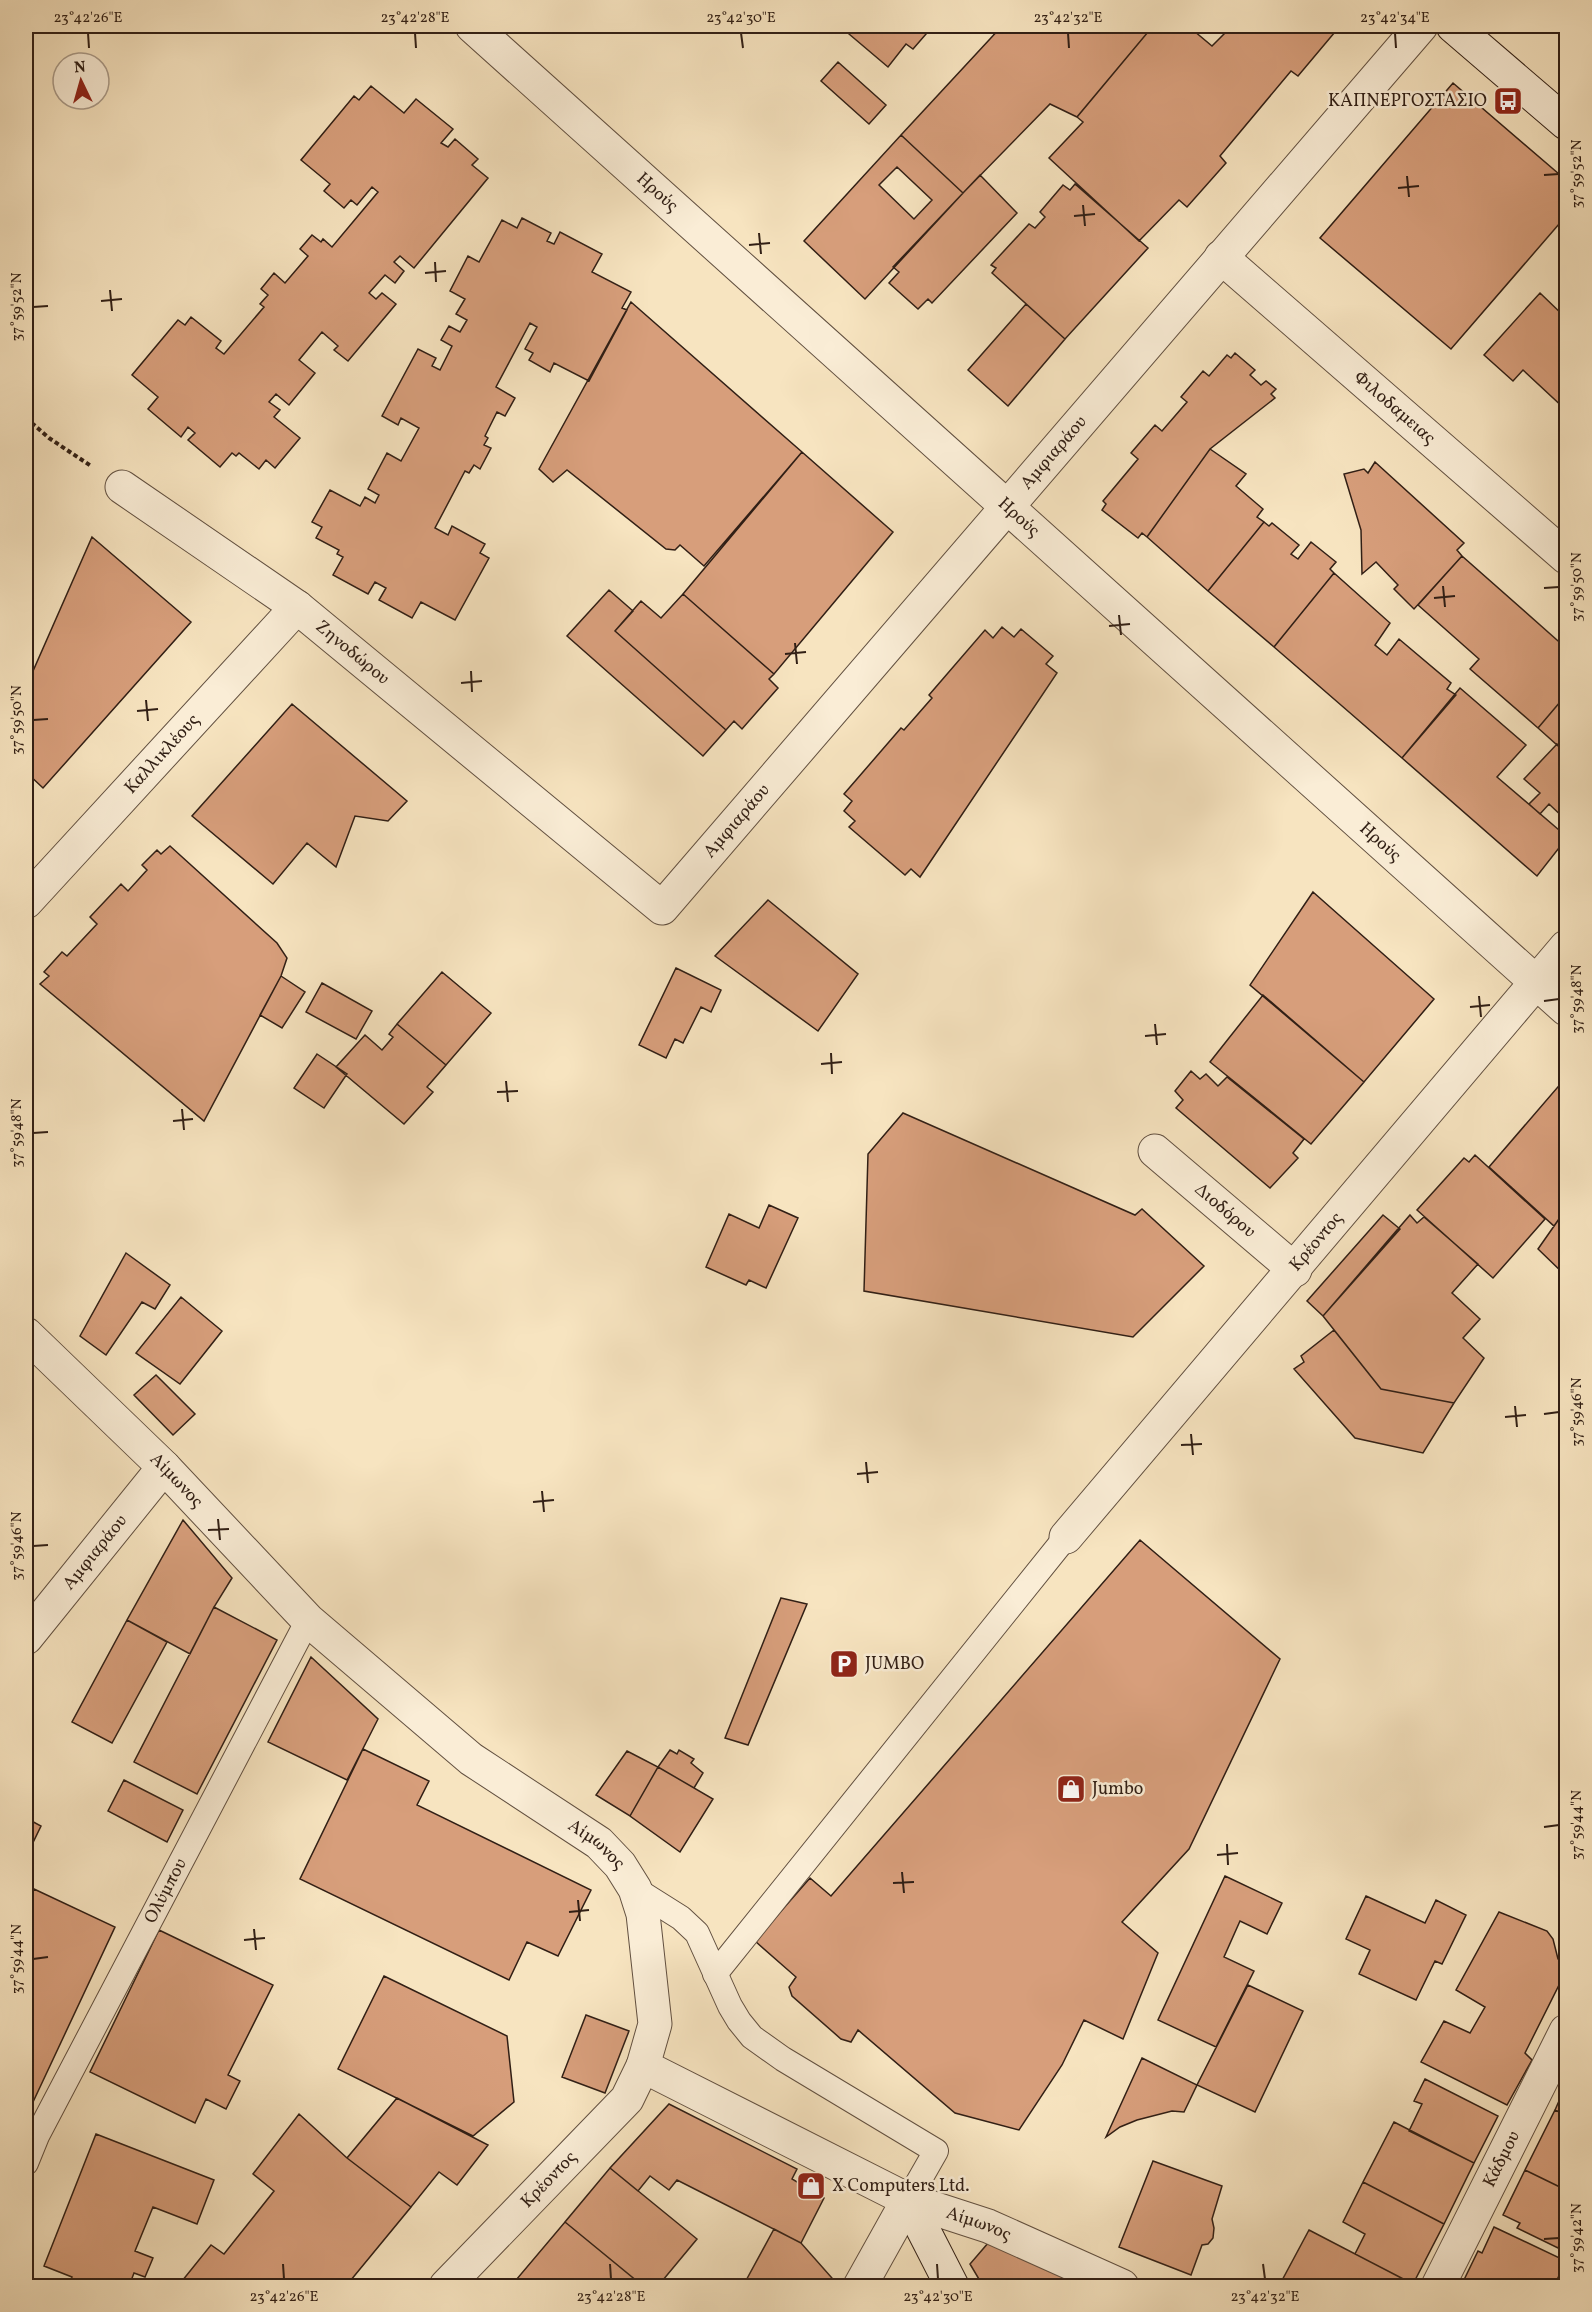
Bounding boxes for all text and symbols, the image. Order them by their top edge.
text: 23°42'26"E [53,8,123,29]
text: 23°42'28"E [380,8,450,29]
text: 23°42'30"E [706,8,776,29]
text: 23°42'32"E [1033,8,1103,29]
text: 23°42'34"E [1360,8,1430,29]
north arrow [51,51,111,111]
text: N [73,57,87,80]
bus stop icon: ΚΑΠΝΕΡΓΟΣΤΑΣΙΟ [1492,85,1524,117]
place label: ΚΑΠΝΕΡΓΟΣΤΑΣΙΟ [1328,89,1487,114]
text: 37°59'52"N [1567,139,1588,209]
street label: Ηρούς [631,167,684,218]
text: 37°59'52"N [7,272,28,342]
street label: Φιλοδαμειας [1348,365,1441,451]
street label: Αμφιαράου [1015,410,1093,495]
street label: Ηρούς [992,492,1045,543]
text: 37°59'50"N [1567,552,1588,622]
street label: Ζηνοδώρου [310,615,395,691]
text: 37°59'50"N [7,685,28,755]
street label: Καλλικλέους [119,709,205,799]
street label: Αμφιαράου [698,779,776,864]
street label: Ηρούς [1354,816,1407,868]
text: 37°59'48"N [1567,964,1588,1034]
text: 37°59'48"N [7,1098,28,1168]
street label: Διοδόρου [1189,1177,1261,1244]
street label: Κρέοντος [1284,1207,1349,1277]
text: 37°59'46"N [1567,1377,1588,1447]
street label: Αίμωνος [144,1447,209,1514]
street label: Αμφιαράου [57,1509,133,1596]
text: 37°59'46"N [7,1511,28,1581]
parking icon: JUMBO [828,1648,860,1680]
place label: JUMBO [865,1652,924,1677]
shop icon: Jumbo [1055,1773,1087,1805]
place label: Jumbo [1092,1777,1143,1802]
text: 37°59'44"N [1567,1790,1588,1860]
street label: Αίμωνος [563,1813,631,1875]
street label: Ολύμπου [138,1854,193,1928]
text: 37°59'44"N [7,1924,28,1994]
street label: Κάδμου [1477,2127,1526,2192]
street label: Κρέοντος [515,2146,583,2214]
shop icon: X Computers Ltd. [795,2170,827,2202]
place label: X Computers Ltd. [832,2174,969,2199]
street label: Αίμωνος [943,2201,1015,2247]
text: 37°59'42"N [1567,2203,1588,2273]
text: 23°42'26"E [249,2287,319,2308]
text: 23°42'28"E [576,2287,646,2308]
text: 23°42'30"E [903,2287,973,2308]
text: 23°42'32"E [1230,2287,1300,2308]

